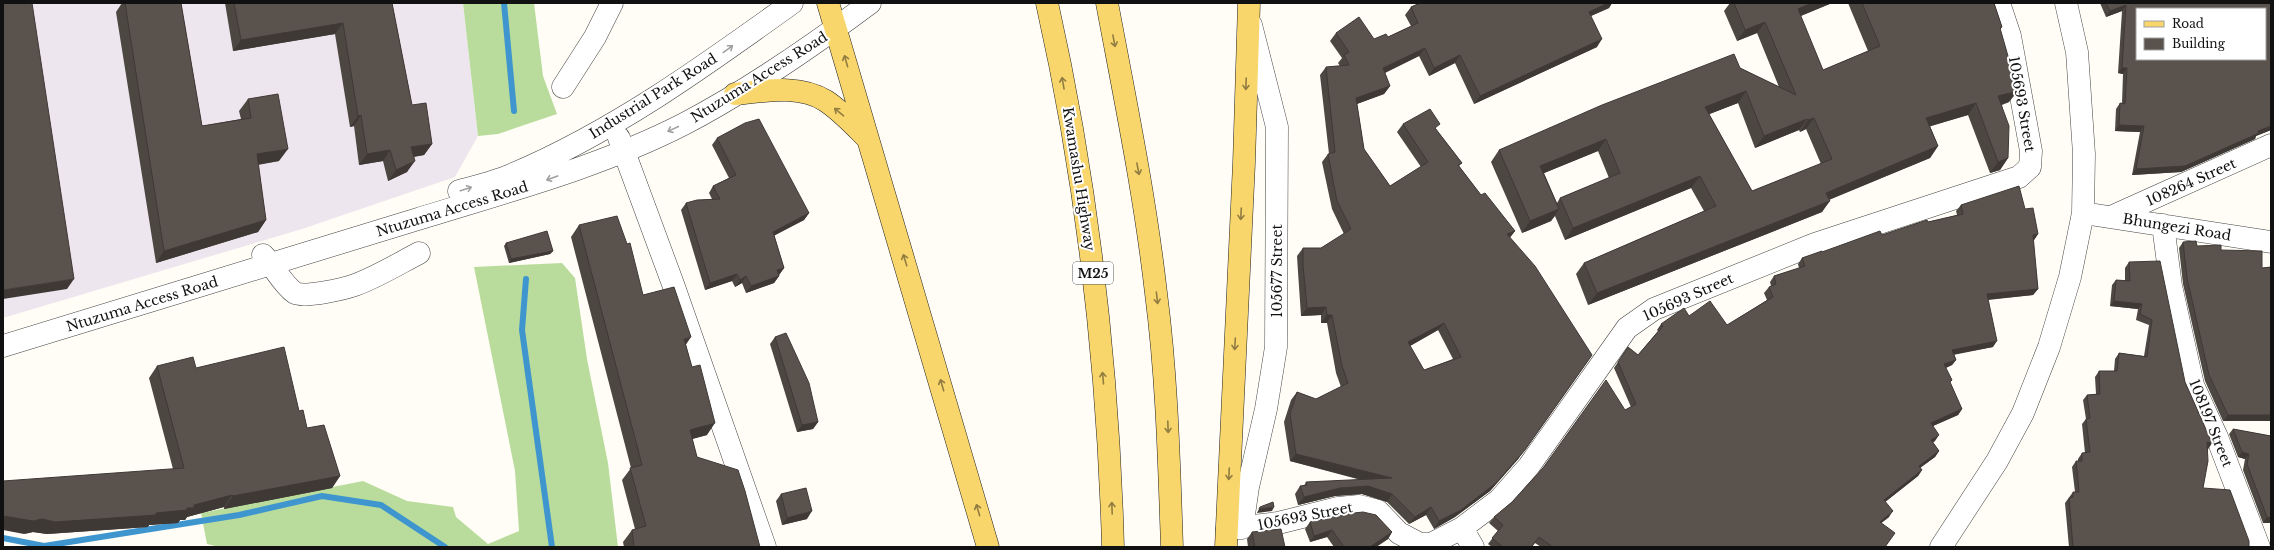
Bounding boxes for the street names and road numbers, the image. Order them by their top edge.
street label: Ntuzuma Access Road [687,27,831,126]
street label: Industrial Park Road [586,49,721,143]
street label: 105693 Street [2005,55,2039,154]
street label: Kwamashu Highway [1059,106,1099,252]
street label: 108264 Street [2143,154,2239,210]
street label: Ntuzuma Access Road [374,177,531,241]
street label: Bhungezi Road [2121,210,2233,245]
street label: 105677 Street [1268,224,1286,318]
road number: M25 [1073,262,1113,284]
street label: 105693 Street [1640,269,1737,325]
street label: Ntuzuma Access Road [64,272,221,336]
street label: 108197 Street [2185,376,2237,470]
street label: 105693 Street [1256,498,1355,534]

